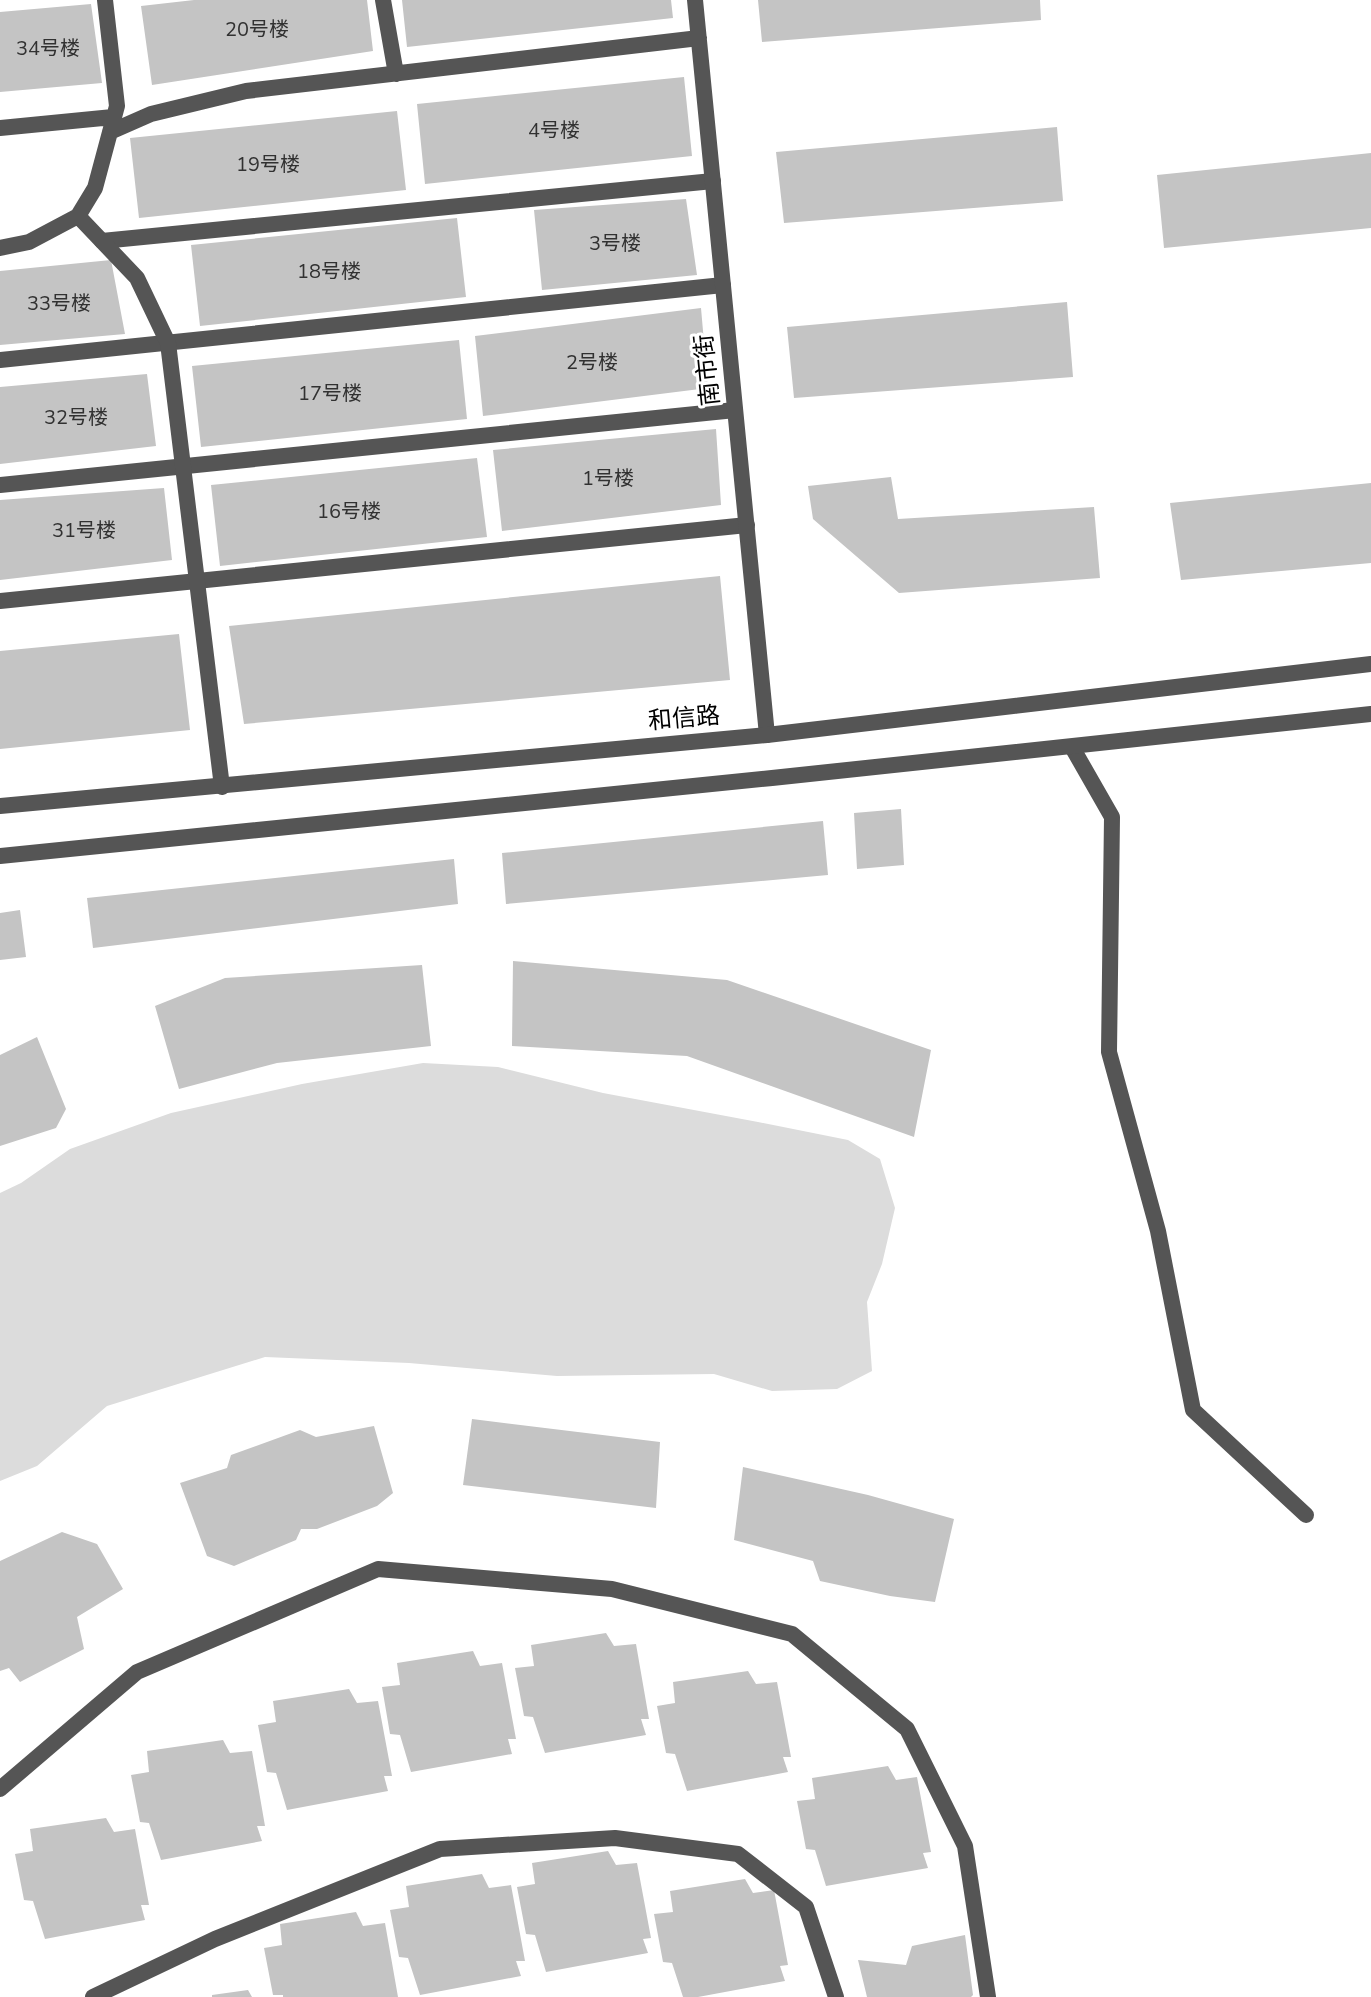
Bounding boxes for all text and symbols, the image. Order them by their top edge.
house number: 20号楼 [225,16,289,43]
house number: 34号楼 [16,35,80,62]
house number: 4号楼 [528,117,580,144]
house number: 19号楼 [236,151,300,178]
house number: 3号楼 [589,230,641,257]
house number: 18号楼 [297,258,361,285]
house number: 33号楼 [27,290,91,317]
street label: 南市街 [687,333,727,407]
house number: 2号楼 [566,349,618,376]
house number: 17号楼 [298,380,362,407]
house number: 32号楼 [44,404,108,431]
house number: 1号楼 [582,465,634,492]
house number: 16号楼 [317,498,381,525]
house number: 31号楼 [52,517,116,544]
street label: 和信路 [647,699,721,737]

